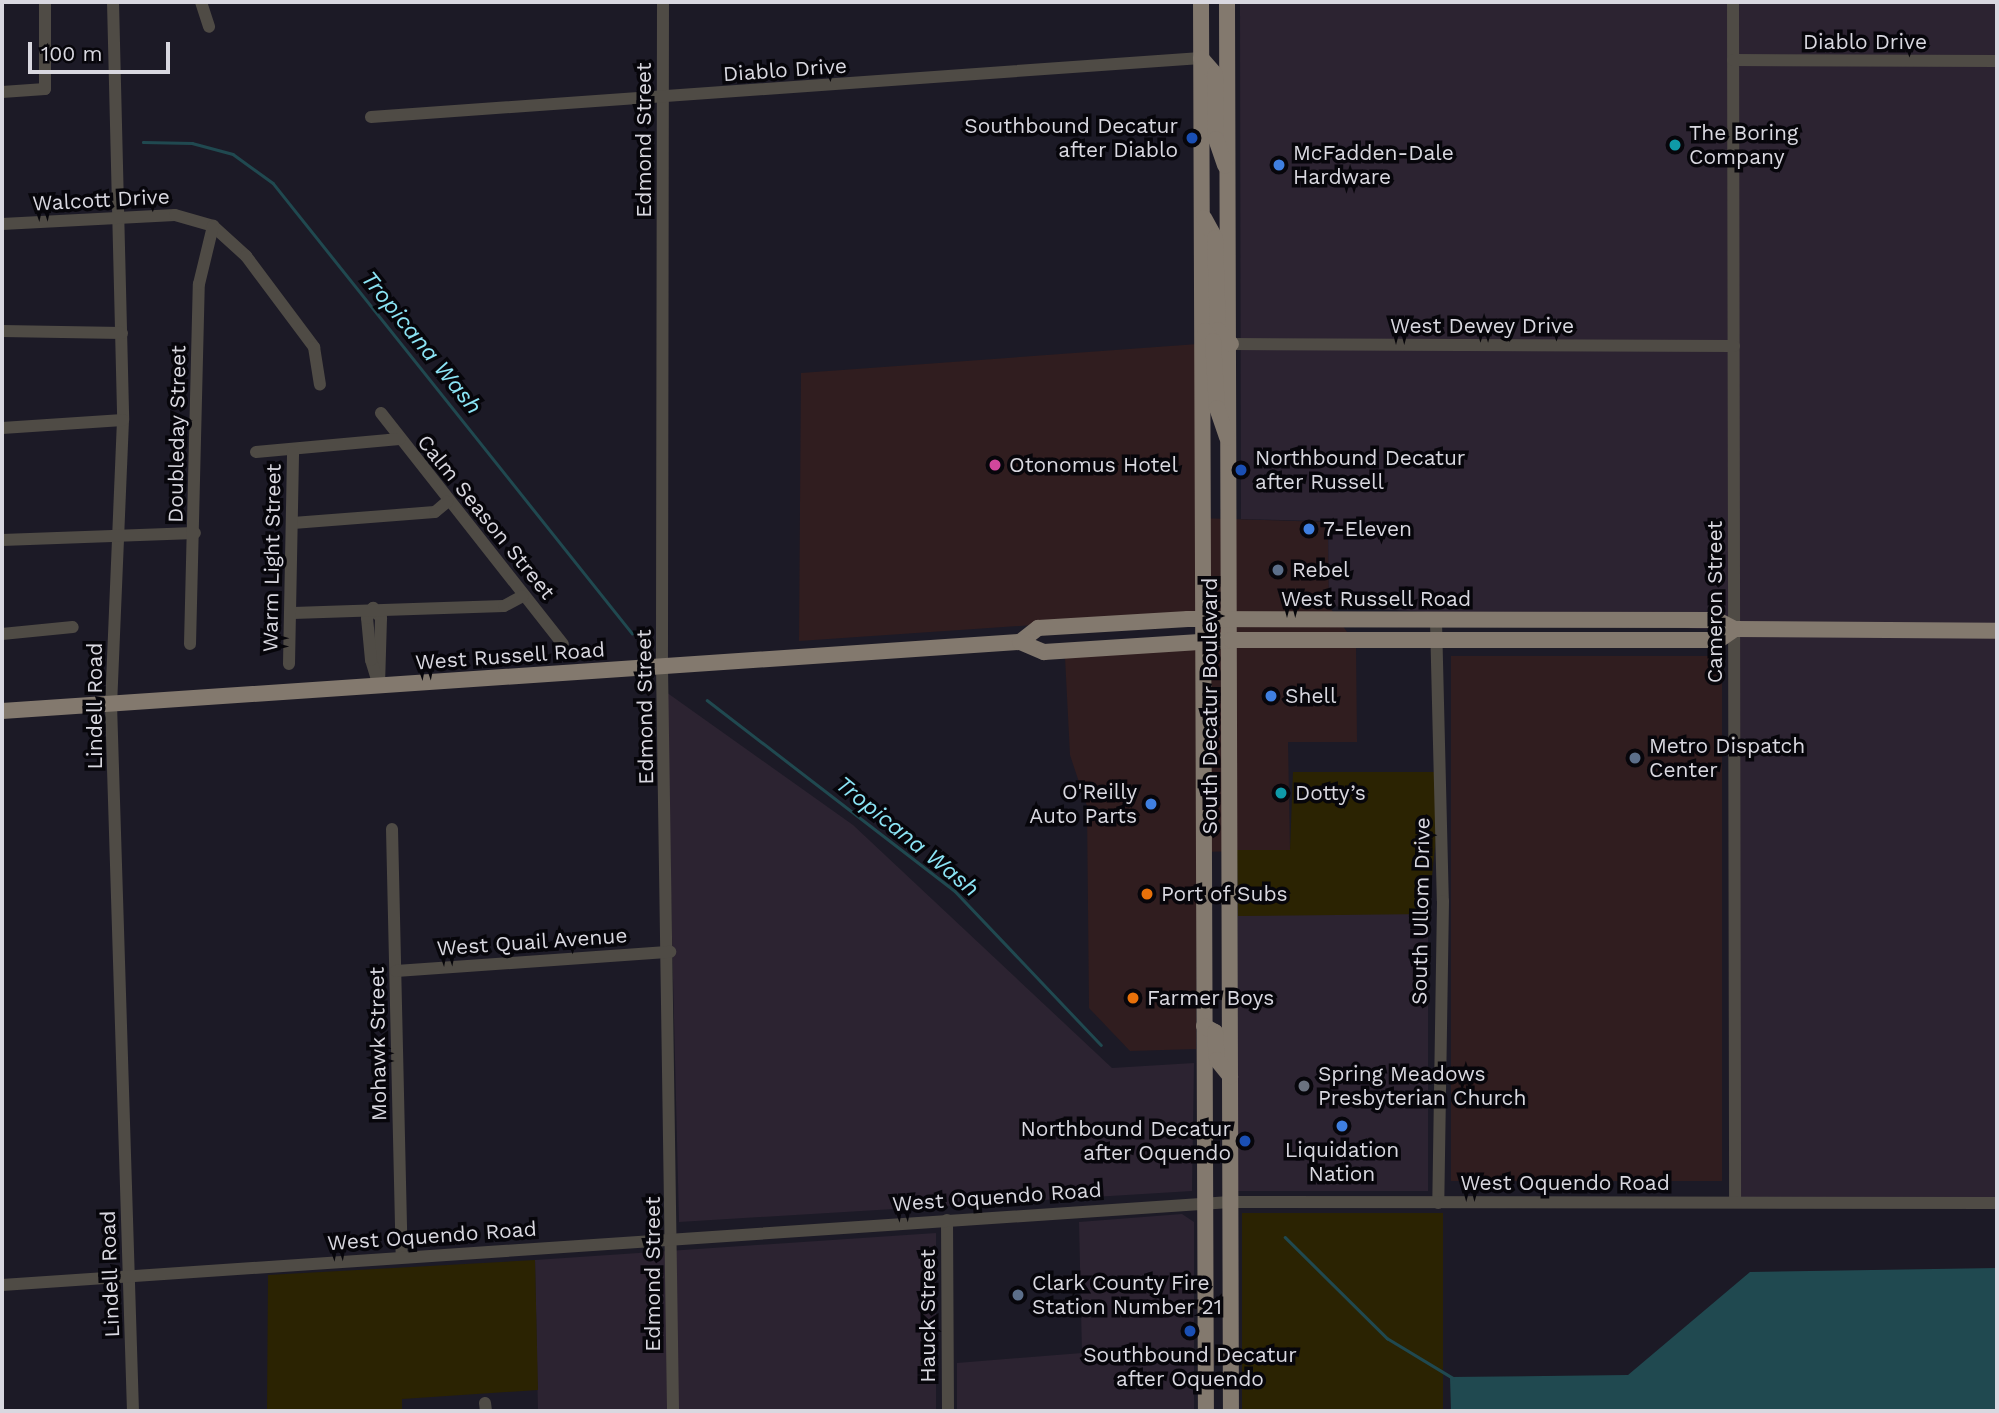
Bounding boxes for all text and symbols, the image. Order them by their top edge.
scale bar [32,28,173,72]
street label: Diablo Drive [1803,29,1927,55]
text: 100 m [41,41,103,66]
street label: Diablo Drive [722,53,848,87]
street label: Edmond Street [631,62,657,218]
place label: Southbound Decatur after Diablo [964,113,1178,163]
place label: The Boring Company [1689,120,1798,170]
marker: Southbound Decatur after Diablo [1184,130,1200,146]
marker: The Boring Company [1667,137,1683,153]
place label: McFadden-Dale Hardware [1293,140,1454,190]
marker: McFadden-Dale Hardware [1271,157,1287,173]
street label: Walcott Drive [32,184,170,216]
water label: Tropicana Wash [355,266,487,420]
street label: West Dewey Drive [1390,313,1574,339]
street label: Doubleday Street [163,345,191,523]
street label: Calm Season Street [412,430,560,604]
place label: Northbound Decatur after Russell [1255,445,1465,495]
place label: Otonomus Hotel [1009,452,1178,478]
marker: Otonomus Hotel [987,457,1003,473]
marker: Northbound Decatur after Russell [1233,462,1249,478]
street label: Warm Light Street [258,464,286,652]
place label: 7-Eleven [1323,516,1412,542]
marker: 7-Eleven [1301,521,1317,537]
street label: Cameron Street [1702,521,1728,683]
place label: Rebel [1292,557,1349,583]
marker: Rebel [1270,562,1286,578]
street label: South Decatur Boulevard [1197,577,1223,835]
street label: West Russell Road [1281,586,1471,612]
street label: Edmond Street [631,629,659,785]
street label: West Russell Road [414,637,606,675]
street label: Lindell Road [82,642,108,770]
place label: Shell [1285,683,1336,709]
marker: Shell [1263,688,1279,704]
place label: Metro Dispatch Center [1649,733,1805,783]
marker: Metro Dispatch Center [1627,750,1643,766]
water label: Tropicana Wash [830,771,984,903]
place label: O'Reilly Auto Parts [1029,779,1137,829]
place label: Dotty’s [1295,780,1366,806]
marker: Dotty’s [1273,785,1289,801]
marker: O'Reilly Auto Parts [1143,796,1159,812]
street label: South Ullom Drive [1407,817,1435,1005]
place label: Port of Subs [1161,881,1288,907]
marker: Port of Subs [1139,886,1155,902]
street label: West Quail Avenue [435,923,629,961]
street label: Mohawk Street [364,966,392,1122]
place label: Farmer Boys [1147,985,1275,1011]
marker: Farmer Boys [1125,990,1141,1006]
place label: Spring Meadows Presbyterian Church [1318,1061,1526,1111]
marker: Spring Meadows Presbyterian Church [1296,1078,1312,1094]
place label: Northbound Decatur after Oquendo [1021,1116,1231,1166]
marker: Liquidation Nation [1334,1118,1350,1134]
marker: Northbound Decatur after Oquendo [1237,1133,1253,1149]
place label: Liquidation Nation [1285,1137,1399,1187]
street label: West Oquendo Road [1460,1170,1670,1196]
street label: West Oquendo Road [892,1177,1102,1217]
street label: Edmond Street [640,1196,666,1352]
street label: Lindell Road [95,1210,125,1338]
street label: West Oquendo Road [327,1216,537,1256]
street label: Hauck Street [915,1249,941,1383]
place label: Clark County Fire Station Number 21 [1032,1270,1223,1320]
marker: Clark County Fire Station Number 21 [1010,1287,1026,1303]
marker: Southbound Decatur after Oquendo [1182,1323,1198,1339]
place label: Southbound Decatur after Oquendo [1083,1342,1297,1392]

